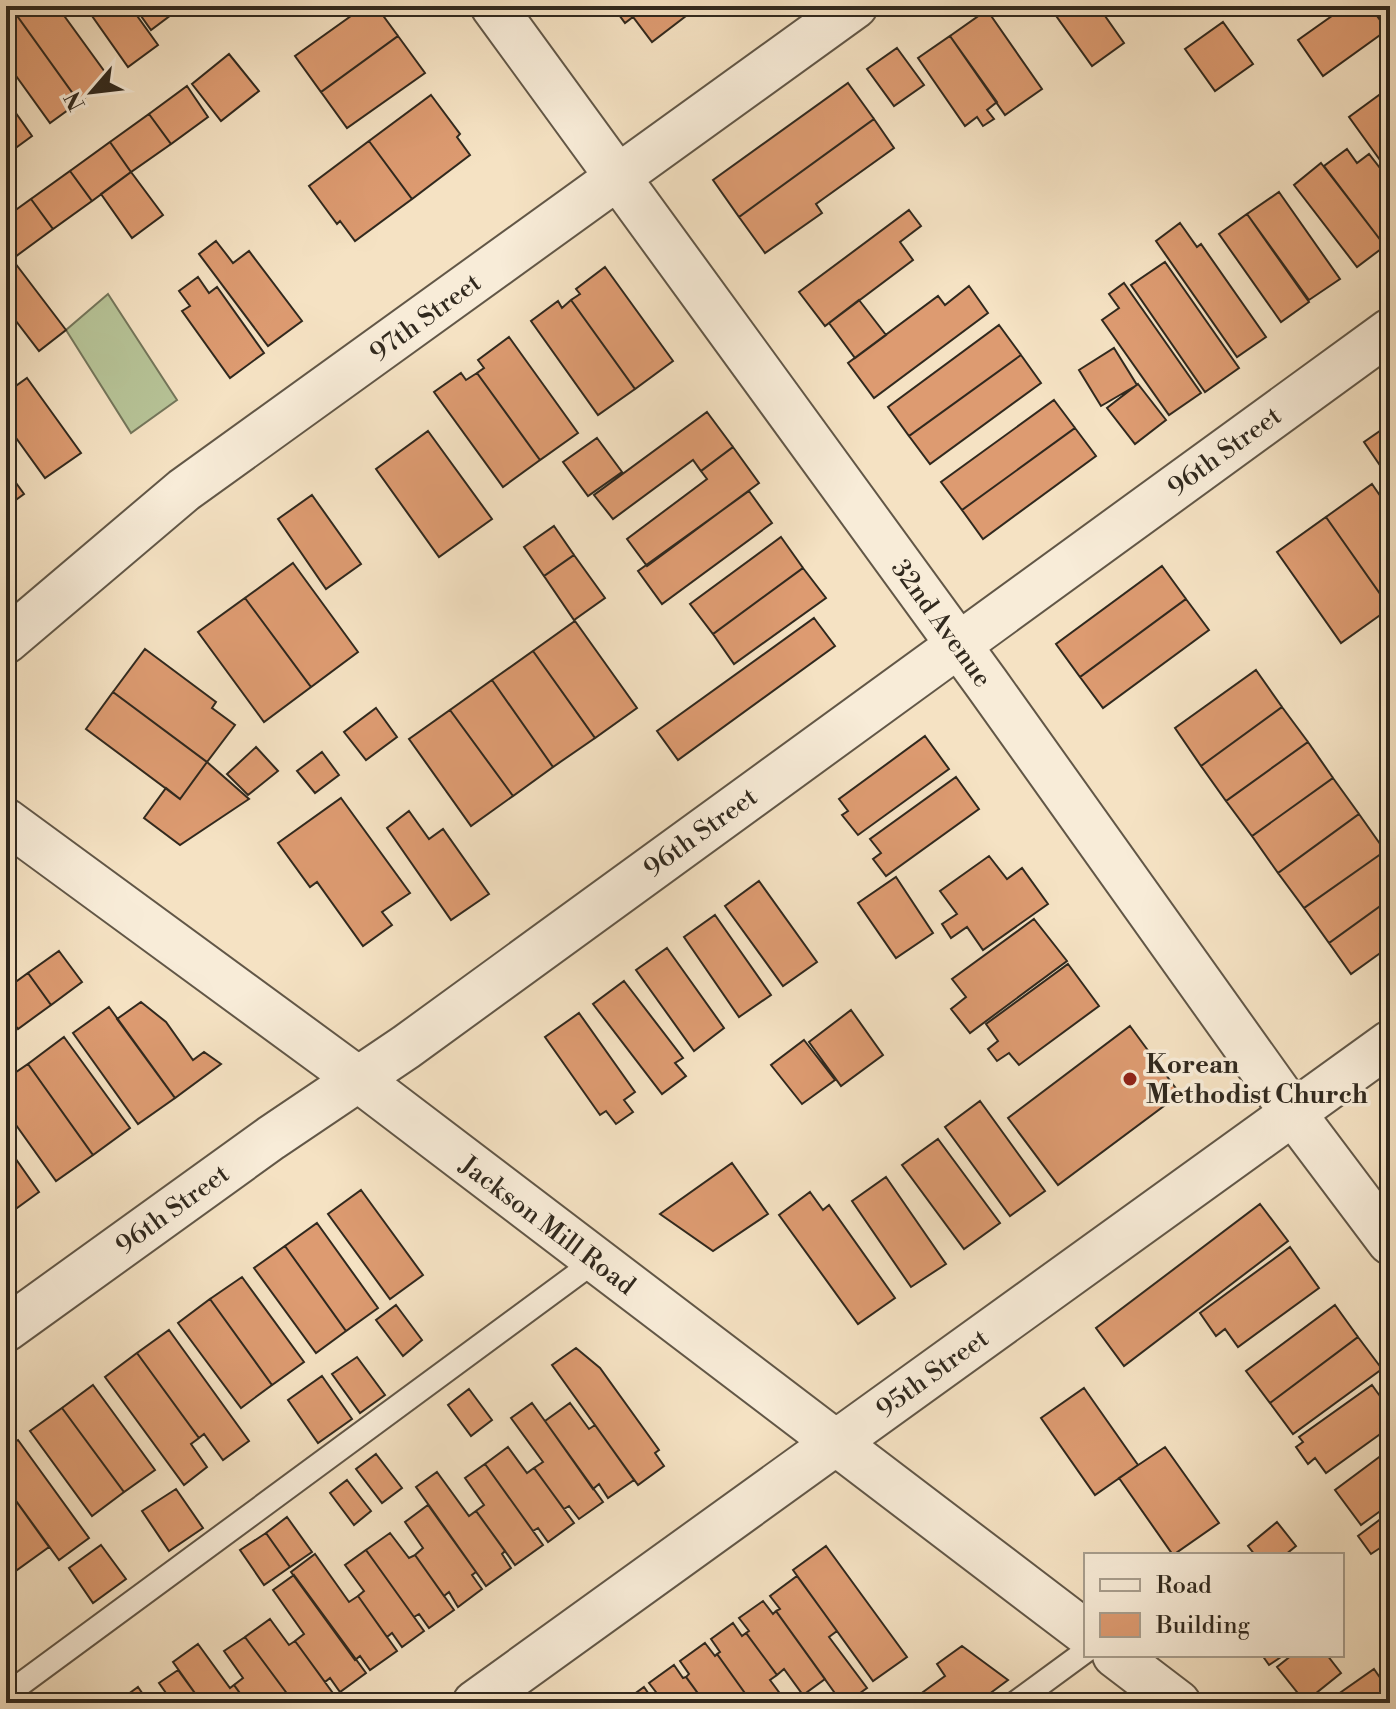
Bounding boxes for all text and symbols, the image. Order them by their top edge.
north arrow [52,52,132,132]
text: N [59,86,92,115]
street label: 97th Street [364,267,488,369]
street label: 96th Street [1162,400,1288,504]
street label: 32nd Avenue [884,553,998,694]
street label: 96th Street [638,781,764,885]
place label: Korean Methodist Church [1146,1049,1368,1111]
marker: Korean Methodist Church [1121,1070,1139,1088]
street label: Jackson Mill Road [453,1149,642,1302]
street label: 96th Street [110,1158,236,1262]
street label: 95th Street [870,1322,995,1425]
legend [1084,1553,1344,1657]
text: Road [1156,1571,1212,1601]
text: Building [1155,1611,1250,1641]

